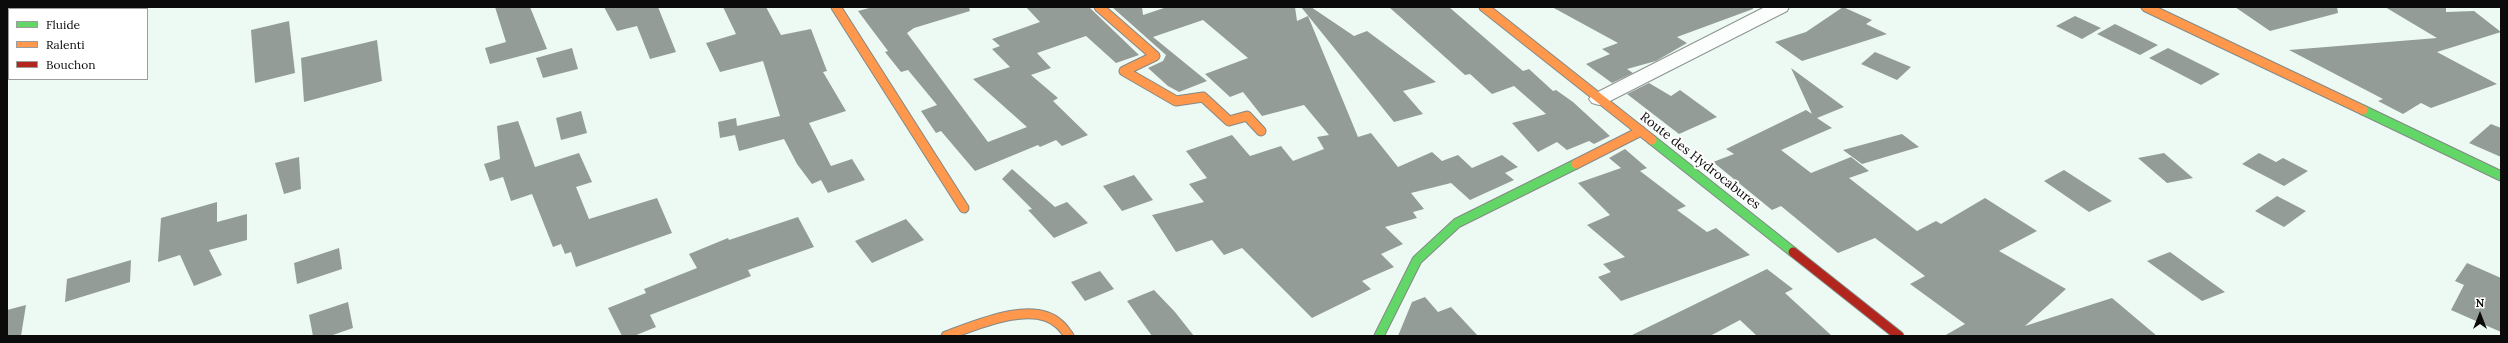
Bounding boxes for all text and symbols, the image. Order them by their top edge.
legend [8,8,148,80]
text: Fluide [46,17,80,32]
text: Ralenti [46,37,85,52]
text: Bouchon [46,57,96,72]
street label: Route des Hydrocabures [1637,109,1763,213]
north arrow [2460,295,2500,335]
text: N [2476,296,2484,310]

